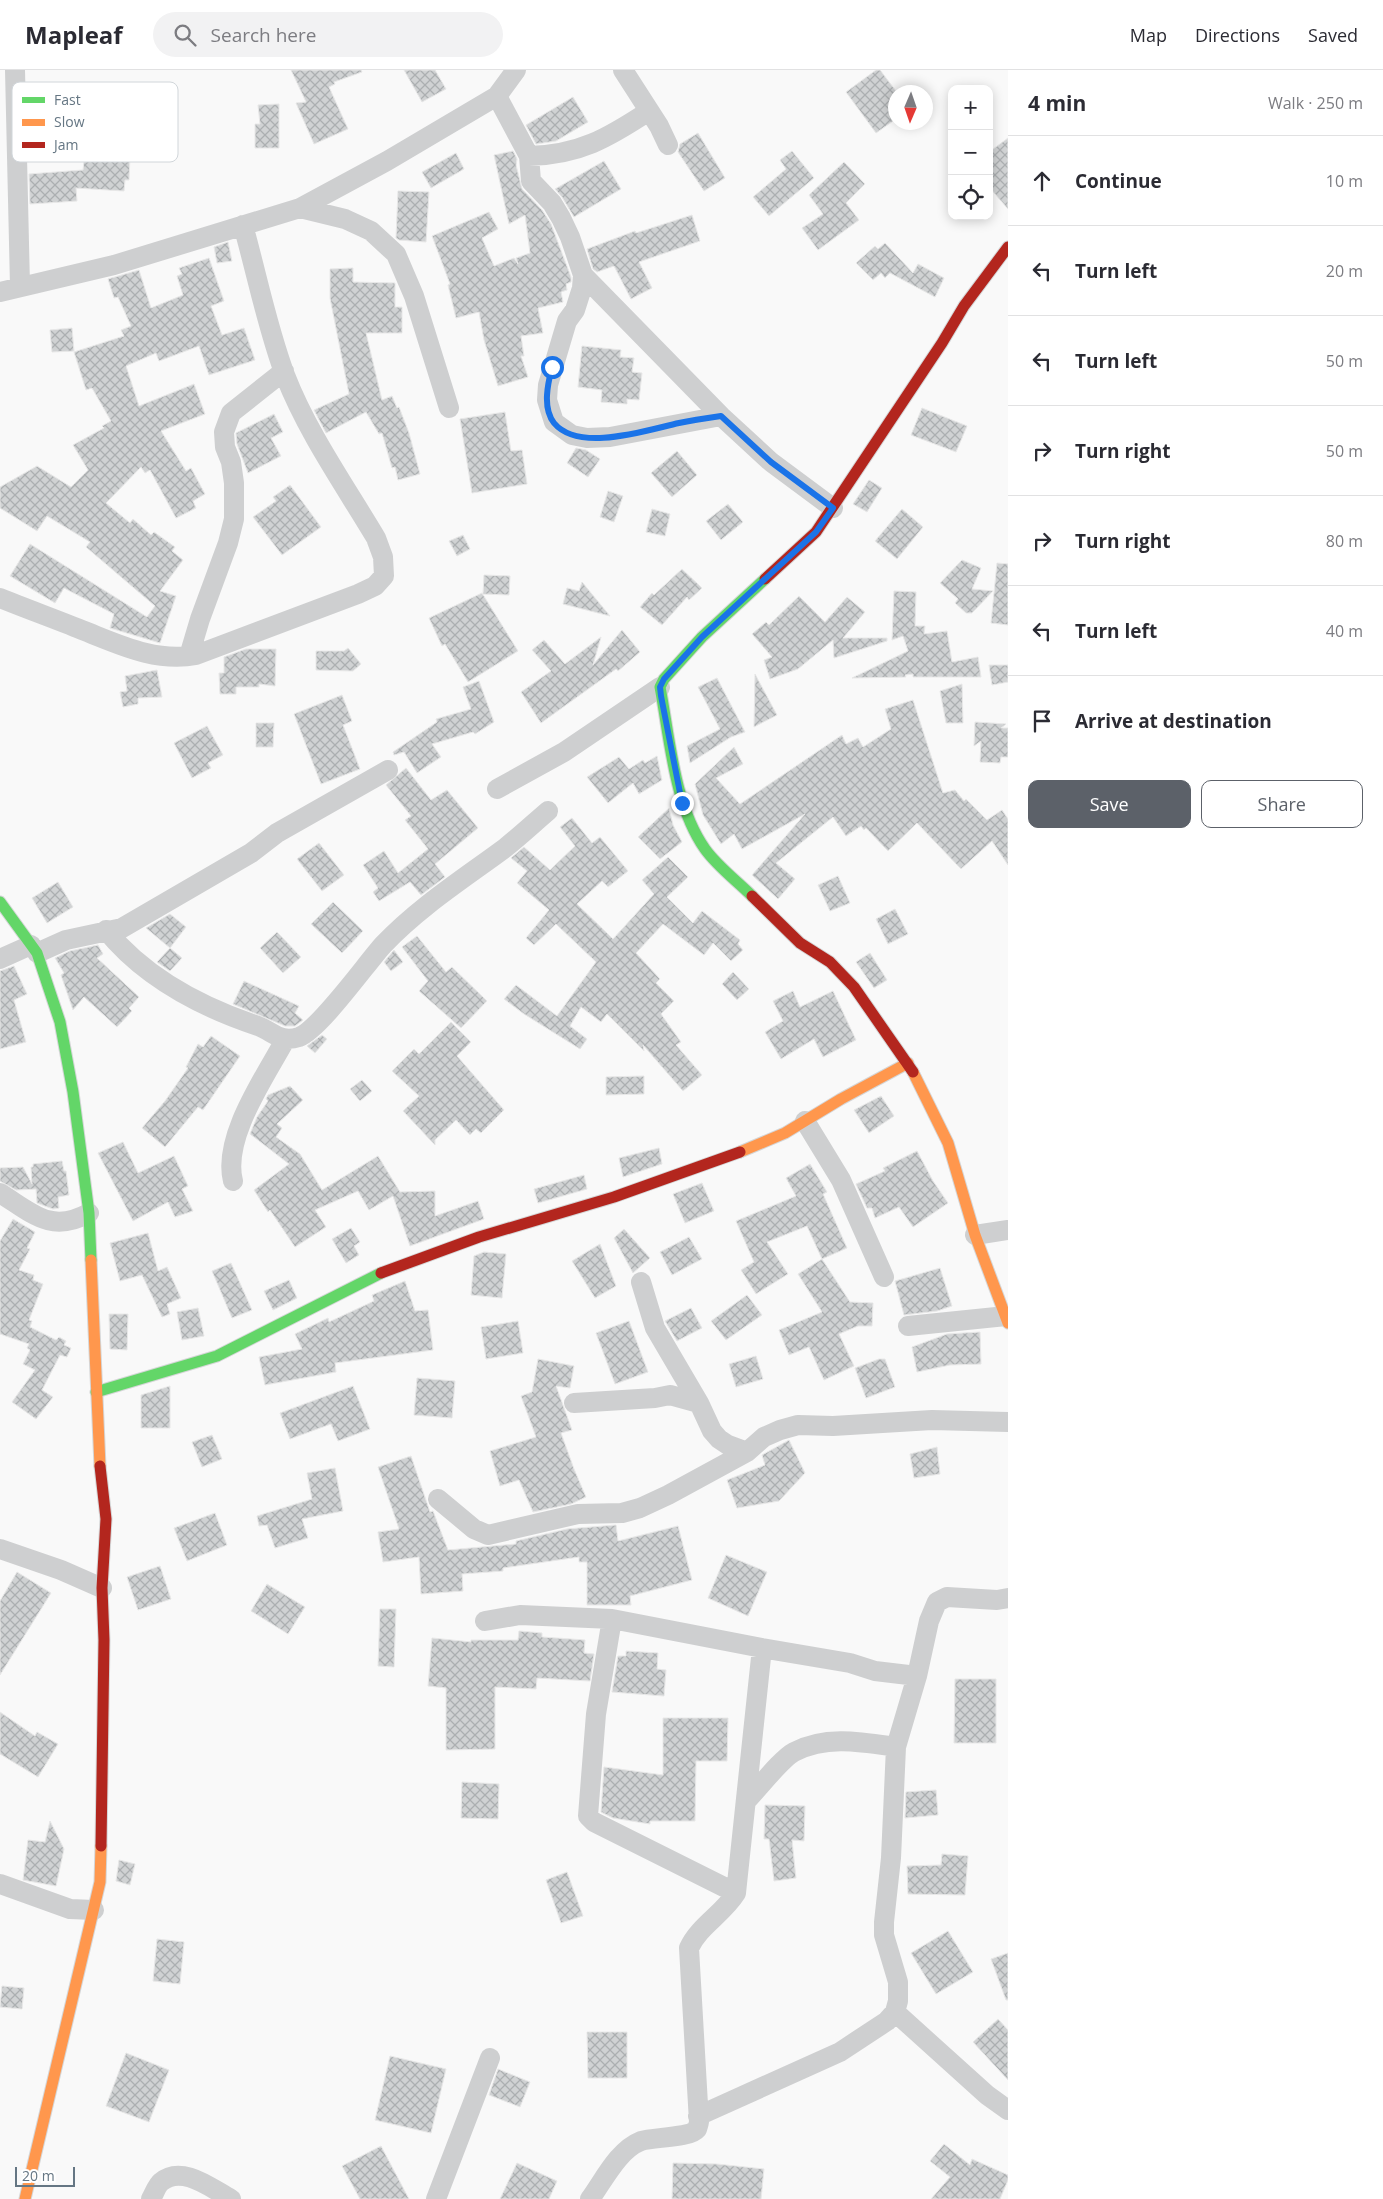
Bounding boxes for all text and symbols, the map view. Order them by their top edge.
search box [153,12,503,57]
text: Mapleaf [25,18,123,51]
icon: search [171,21,199,49]
text: Search here [211,22,316,48]
text: Map [1130,23,1167,47]
text: Directions [1195,23,1280,47]
text: Saved [1308,23,1358,47]
legend [12,82,178,162]
north arrow [888,85,933,130]
map controls [948,85,993,220]
button: + [948,85,993,130]
text: 4 min [1028,89,1086,117]
text: Fast [54,90,81,109]
text: Walk · 250 m [1268,92,1363,114]
text: Slow [54,112,85,131]
button: − [948,130,993,175]
text: Jam [52,135,79,154]
icon: ahead [1028,167,1056,195]
text: Continue [1075,168,1162,194]
text: 10 m [1326,170,1363,192]
button: locate [948,175,993,220]
icon: left [1028,257,1056,285]
text: Turn left [1075,258,1157,284]
text: 20 m [1326,260,1363,282]
icon: left [1028,347,1056,375]
text: Turn left [1075,348,1157,374]
text: 50 m [1326,350,1363,372]
route start [541,356,564,379]
icon: right [1028,437,1056,465]
text: Turn right [1075,438,1170,464]
text: 50 m [1326,440,1363,462]
icon: right [1028,527,1056,555]
text: Turn right [1075,528,1170,554]
text: 80 m [1326,530,1363,552]
icon: left [1028,617,1056,645]
text: Turn left [1075,618,1157,644]
text: 40 m [1326,620,1363,642]
icon: arrive [1028,707,1056,735]
text: Arrive at destination [1075,708,1272,734]
button: Save [1028,780,1191,828]
button: Share [1201,780,1363,828]
route end [671,792,694,815]
scale bar [15,2164,75,2187]
text: 20 m [22,2166,55,2185]

